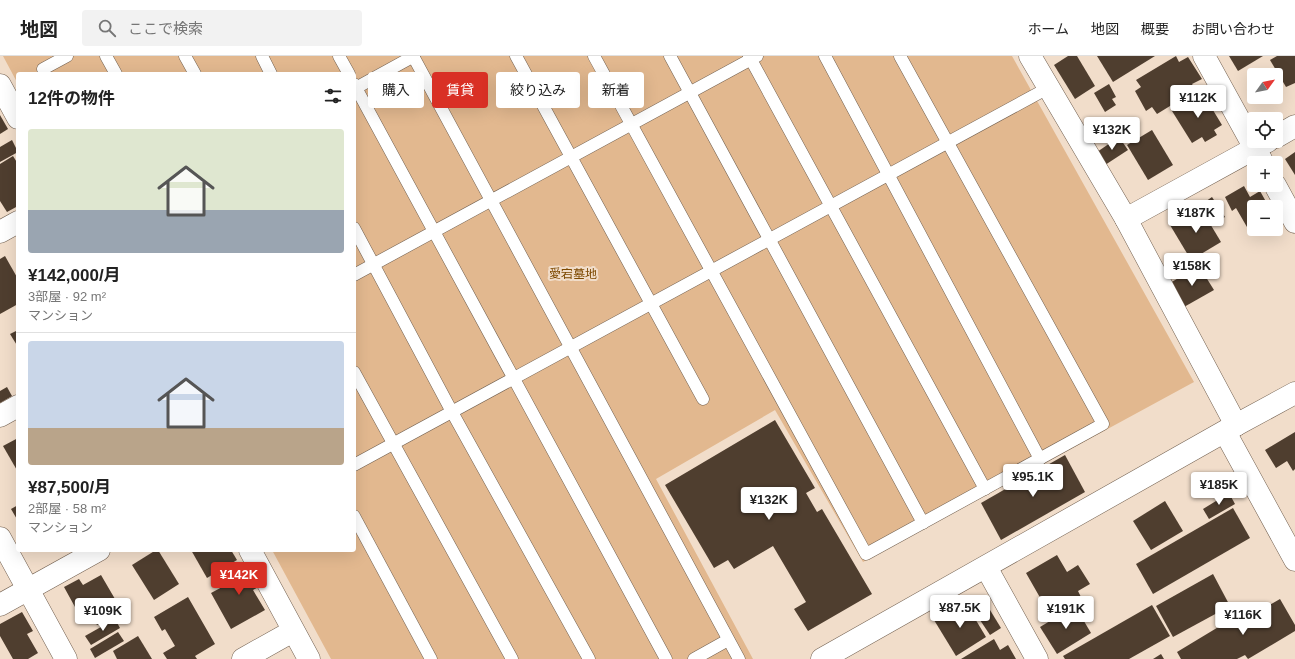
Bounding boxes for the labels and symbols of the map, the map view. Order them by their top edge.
north arrow [1247,68,1283,104]
pin: ¥112K [1170,85,1226,119]
pin: ¥132K [1084,117,1140,151]
pin: ¥187K [1168,200,1224,234]
pin: ¥158K [1164,253,1220,287]
park label: 愛宕墓地 [549,267,597,281]
pin: ¥95.1K [1000,464,1066,498]
pin: ¥185K [1191,472,1247,506]
pin: ¥132K [741,487,797,521]
pin: ¥142K [211,562,267,596]
pin: ¥87.5K [927,595,993,629]
pin: ¥191K [1038,596,1094,630]
pin: ¥109K [75,598,131,632]
pin: ¥116K [1215,602,1271,636]

